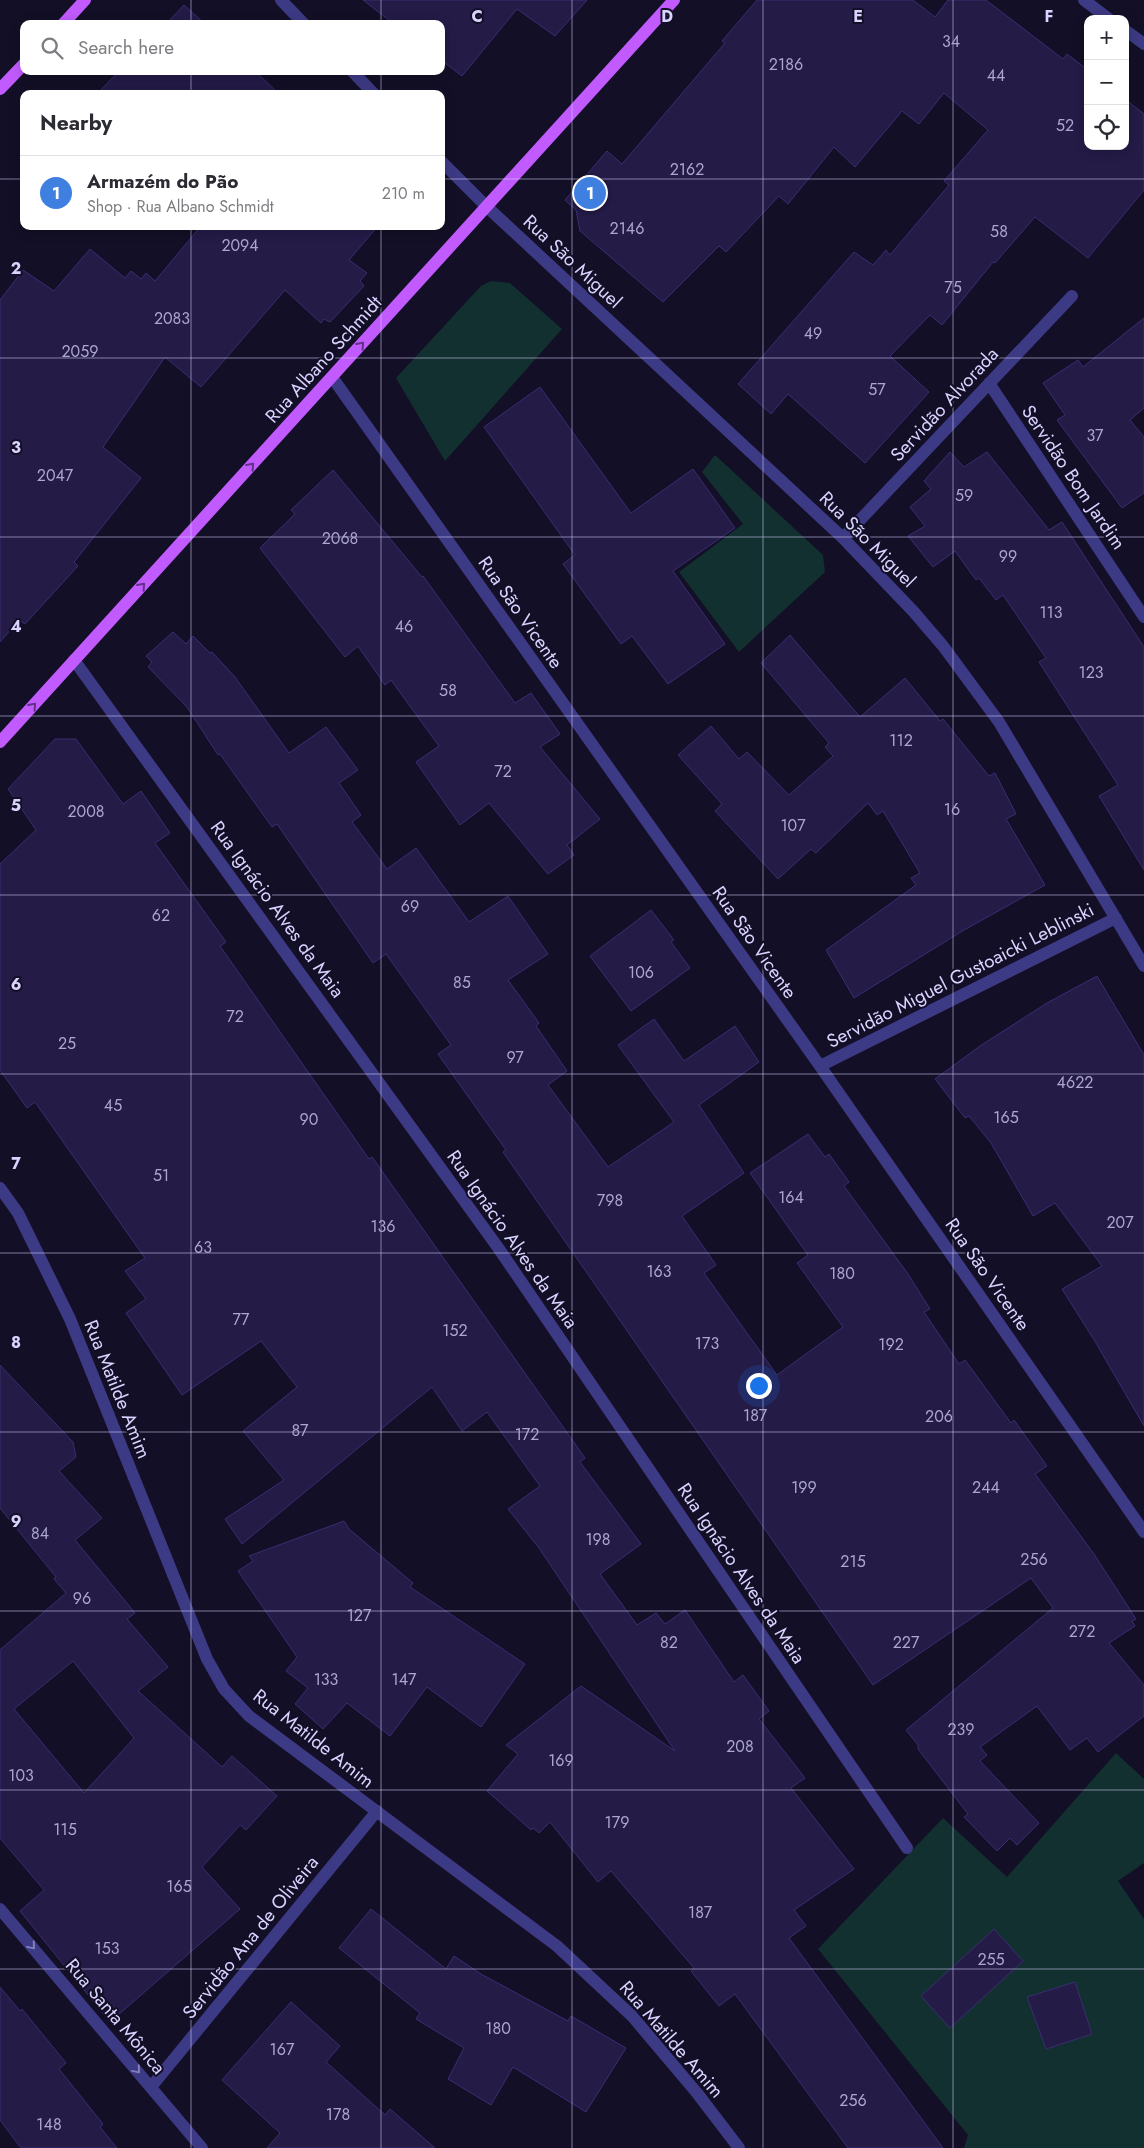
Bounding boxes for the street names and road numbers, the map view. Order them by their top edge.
street label: Rua São Miguel [517,208,628,314]
street label: Rua Albano Schmidt [259,289,388,429]
street label: Servidão Alvorada [884,341,1005,468]
street label: Servidão Bom Jardim [1015,400,1132,555]
street label: Rua São Miguel [813,485,922,594]
street label: Rua São Vicente [472,551,570,674]
street label: Rua Ignácio Alves da Maia [204,815,351,1003]
street label: Rua São Vicente [706,881,804,1004]
street label: Servidão Miguel Gustoaicki Leblinski [822,896,1098,1055]
street label: Rua Ignácio Alves da Maia [441,1144,585,1334]
street label: Rua São Vicente [939,1213,1037,1336]
street label: Rua Matilde Amim [77,1316,158,1463]
street label: Rua Ignácio Alves da Maia [671,1478,812,1669]
street label: Rua Matilde Amim [247,1682,380,1794]
street label: Servidão Ana de Oliveira [176,1850,325,2025]
street label: Rua Santa Mônica [59,1953,172,2080]
street label: Rua Matilde Amim [613,1975,730,2104]

